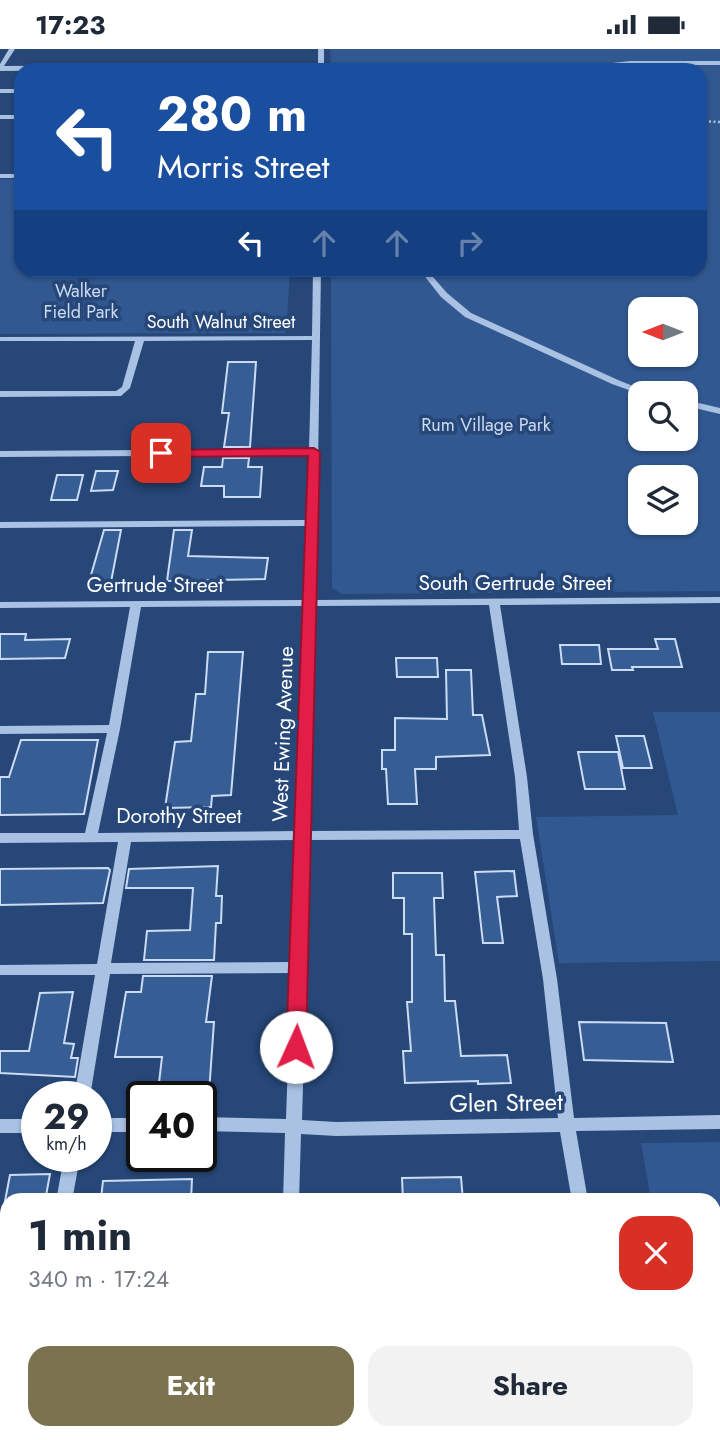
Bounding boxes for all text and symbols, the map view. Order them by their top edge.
text: 17:23 [35,6,106,44]
text: 280 m [157,79,307,149]
icon: left [42,91,133,182]
text: Morris Street [157,144,330,190]
icon: left [232,224,270,262]
icon: ahead [305,224,343,262]
icon: ahead [378,224,416,262]
icon: right [451,224,489,262]
park label: Walker Field Park [44,278,118,325]
north arrow [628,297,698,367]
map controls [628,297,698,535]
street label: South Walnut Street [147,309,296,335]
button: search [628,381,698,451]
park label: Rum Village Park [421,412,551,438]
pin [131,423,191,483]
icon: arrive [142,434,180,472]
button: layers [628,465,698,535]
street label: South Gertrude Street [418,568,612,598]
street label: Gertrude Street [87,570,223,600]
street label: West Ewing Avenue [265,645,301,822]
street label: Dorothy Street [116,801,242,831]
position arrow [259,1010,333,1084]
speed limit sign: 40 [126,1081,217,1172]
street label: Glen Street [449,1084,563,1121]
text: 29 [43,1092,90,1142]
text: km/h [46,1131,87,1157]
text: 1 min [28,1205,132,1266]
button: close [619,1216,693,1290]
text: 340 m · 17:24 [28,1262,169,1296]
button: Exit [28,1346,354,1426]
button: Share [368,1346,693,1426]

